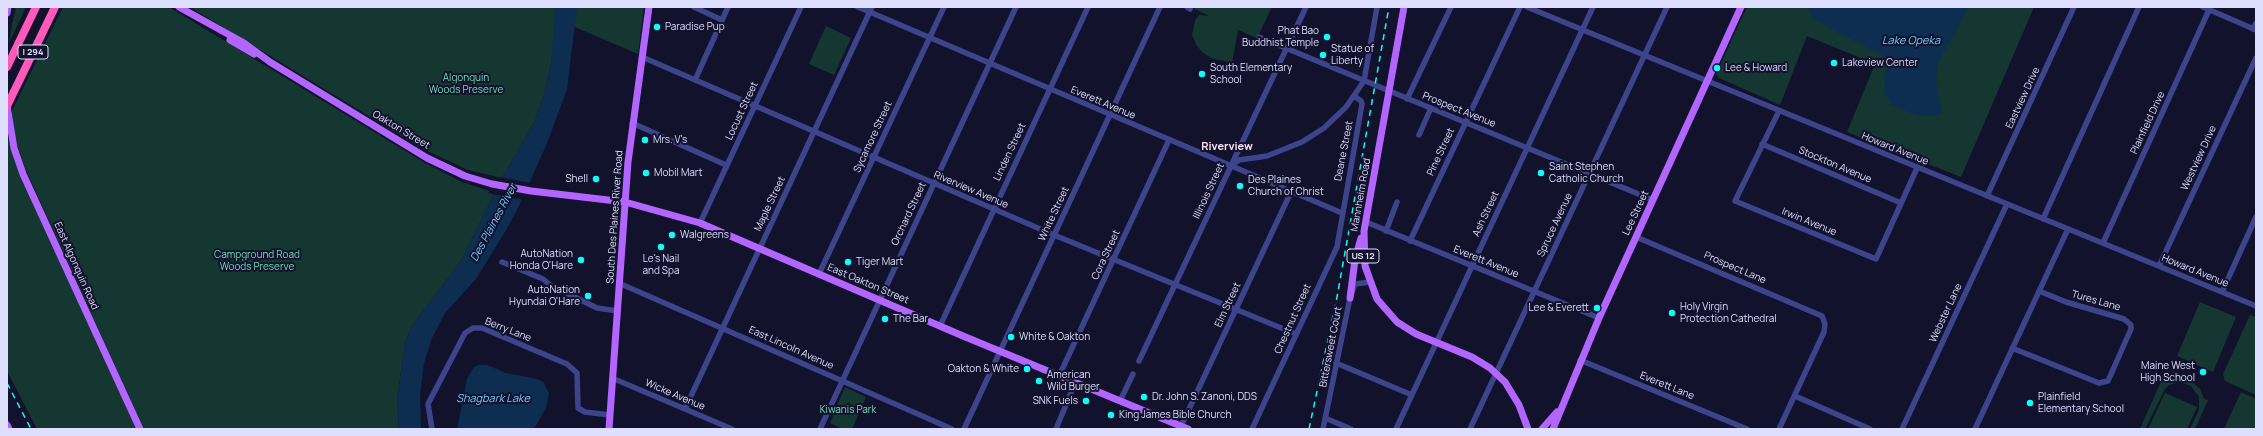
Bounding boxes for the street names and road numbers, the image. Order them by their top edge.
road number: I 294 [18,45,48,59]
street label: Eastview Drive [2003,65,2043,131]
street label: Locust Street [723,80,761,142]
street label: Everett Avenue [1069,84,1137,122]
street label: Prospect Avenue [1420,90,1498,130]
street label: Plainfield Drive [2128,90,2168,156]
street label: Sycamore Street [851,99,895,175]
street label: Oakton Street [370,108,432,152]
street label: Deane Street [1332,120,1356,182]
street label: Linden Street [991,121,1029,183]
street label: Westview Drive [2179,124,2219,192]
street label: Pine Street [1425,126,1457,178]
street label: Howard Avenue [1860,130,1930,168]
street label: Stockton Avenue [1797,144,1873,186]
street label: South Des Plaines River Road [604,150,626,284]
street label: Mannheim Road [1349,157,1373,233]
street label: Illinois Street [1191,161,1227,221]
street label: Riverview Avenue [932,169,1010,211]
street label: Maple Street [752,175,788,233]
street label: Orchard Street [889,180,929,248]
street label: White Street [1036,185,1072,243]
street label: Ash Street [1470,189,1502,239]
street label: Lee Street [1620,189,1652,237]
street label: Spruce Avenue [1535,191,1575,259]
street label: Irwin Avenue [1780,206,1838,238]
street label: East Algonquin Road [51,220,101,312]
street label: Cora Street [1089,228,1123,282]
street label: Everett Avenue [1452,243,1520,281]
road number: US 12 [1347,249,1379,263]
street label: Prospect Lane [1702,250,1768,286]
street label: Howard Avenue [2160,252,2230,290]
street label: East Oakton Street [825,261,911,307]
street label: Elm Street [1212,281,1244,329]
street label: Chestnut Street [1272,282,1314,356]
street label: Webster Lane [1927,282,1965,344]
street label: Tures Lane [2070,288,2122,314]
street label: Bittersweet Court [1317,306,1345,388]
street label: Berry Lane [483,316,533,344]
street label: East Lincoln Avenue [747,324,835,372]
street label: Everett Lane [1638,370,1696,402]
street label: Wicke Avenue [643,377,707,413]

